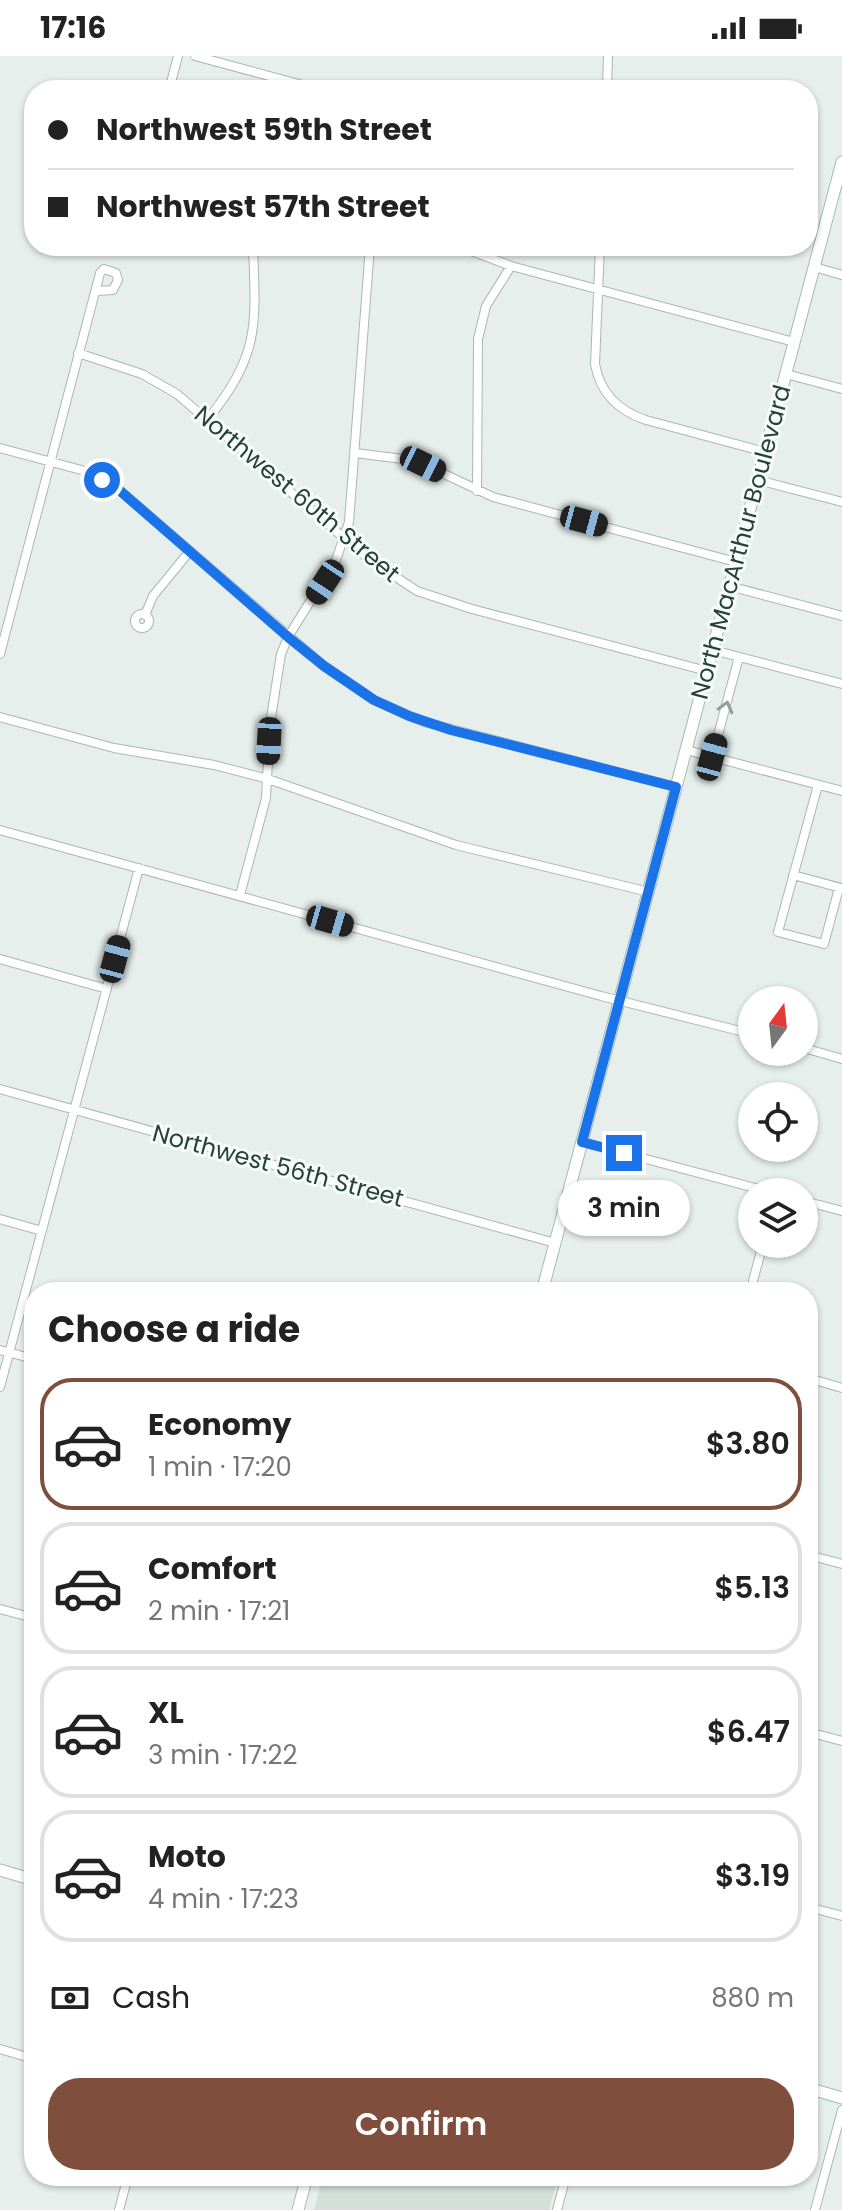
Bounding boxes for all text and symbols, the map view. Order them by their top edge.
text: 17:16 [40,6,106,49]
text: Northwest 59th Street [96,108,432,151]
text: Northwest 57th Street [96,185,430,228]
street label: North MacArthur Boulevard [683,381,798,703]
street label: Northwest 60th Street [188,398,407,589]
car [396,443,450,485]
route start [84,462,120,498]
car [558,503,610,539]
car [302,555,348,609]
one-way arrow [716,701,733,715]
car [256,716,282,766]
car [694,731,730,783]
car [304,903,356,939]
car [97,933,133,985]
north arrow [738,986,818,1066]
map controls [738,986,818,1258]
button: locate [738,1082,818,1162]
street label: Northwest 56th Street [149,1116,407,1215]
route end [606,1135,642,1171]
button: layers [738,1178,818,1258]
callout: 3 min [558,1181,690,1237]
text: 3 min [587,1190,661,1226]
text: Choose a ride [48,1304,300,1355]
text: Economy [148,1403,292,1446]
icon: car [52,1408,124,1480]
text: $3.80 [706,1422,790,1465]
text: 1 min · 17:20 [148,1449,292,1485]
text: Comfort [148,1547,277,1590]
icon: car [52,1552,124,1624]
text: $5.13 [714,1566,790,1609]
text: 2 min · 17:21 [148,1593,290,1629]
text: XL [148,1691,184,1734]
icon: car [52,1696,124,1768]
text: $6.47 [707,1710,790,1753]
text: 3 min · 17:22 [148,1737,297,1773]
text: Moto [148,1835,226,1878]
icon: car [52,1840,124,1912]
text: $3.19 [715,1854,790,1897]
text: 4 min · 17:23 [148,1881,299,1917]
icon: cash [48,1976,92,2020]
text: Cash [112,1976,190,2019]
text: 880 m [711,1980,794,2016]
button: Confirm [48,2078,794,2170]

